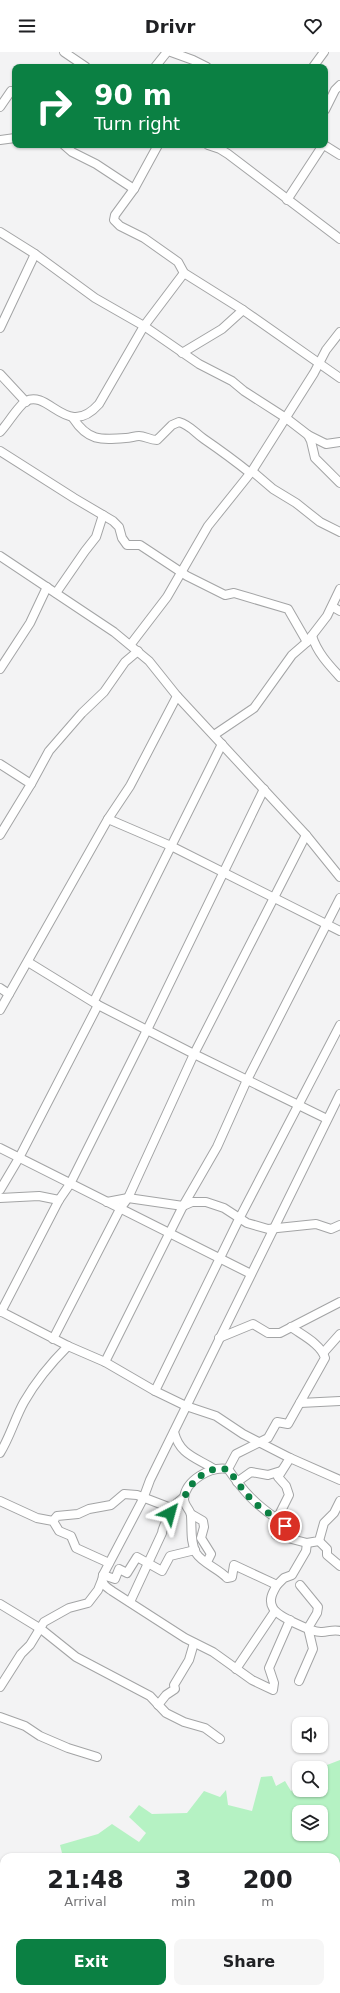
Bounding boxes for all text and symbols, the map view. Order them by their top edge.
icon: menu [16,15,38,37]
icon: heart [302,15,324,37]
text: Drivr [145,16,195,37]
text: 90 m [94,79,172,112]
icon: right [28,80,80,132]
text: Turn right [94,113,180,134]
position arrow [149,1492,191,1534]
pin [268,1509,302,1543]
icon: arrive [274,1515,296,1537]
map controls [292,1717,328,1841]
button: sound [292,1717,328,1753]
button: search [292,1761,328,1797]
button: layers [292,1805,328,1841]
text: 21:48 [47,1866,124,1894]
text: 3 [175,1866,191,1894]
text: 200 [243,1866,293,1894]
text: Arrival [64,1894,107,1909]
text: min [171,1894,195,1909]
text: m [261,1894,274,1909]
button: Exit [16,1939,166,1985]
button: Share [174,1939,324,1985]

